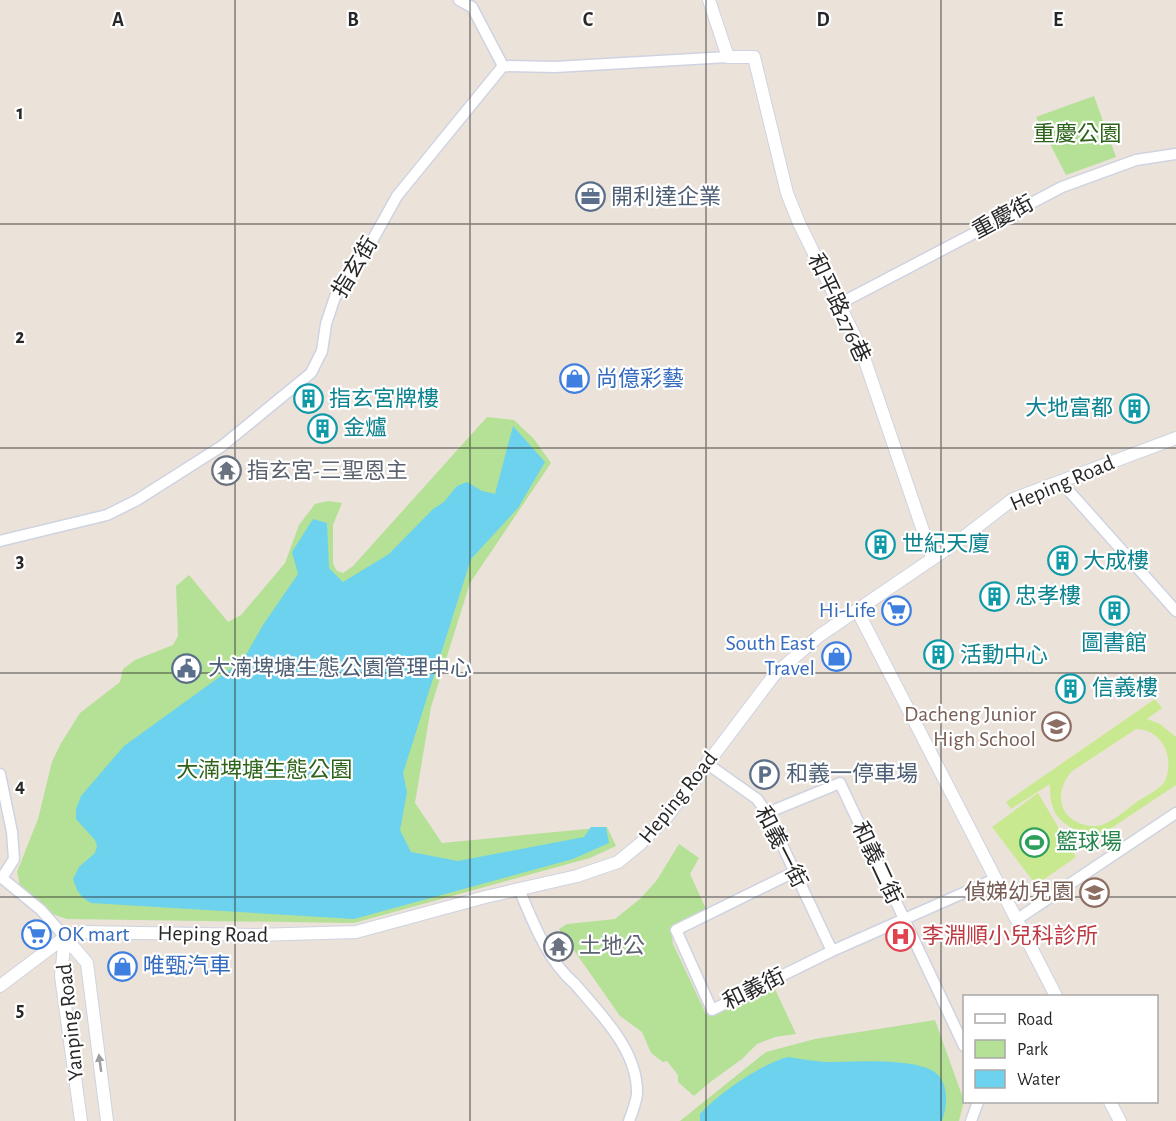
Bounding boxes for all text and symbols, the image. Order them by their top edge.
text: A [112,10,124,30]
text: B [347,10,359,30]
text: C [583,10,594,30]
text: D [816,10,830,30]
text: E [1053,10,1063,30]
text: 1 [16,103,24,123]
park label: 重慶公園 [1033,122,1121,145]
office icon: 開利達企業 [574,181,606,213]
place label: 開利達企業 [611,185,721,208]
street label: 重慶街 [968,191,1037,242]
street label: 指玄街 [328,233,381,301]
street label: 和平路276巷 [804,250,875,366]
text: 2 [15,327,25,347]
shop icon: 尚億彩藝 [559,363,591,395]
place label: 尚億彩藝 [596,367,684,390]
building icon: 指玄宮牌樓 [292,383,324,415]
place label: 指玄宮牌樓 [329,387,439,410]
building icon: 大地富都 [1118,392,1150,424]
place label: 大地富都 [1025,396,1113,419]
building icon: 金爐 [306,412,338,444]
place label: 金爐 [343,416,387,439]
street label: Heping Road [1007,451,1117,515]
temple icon: 指玄宮-三聖恩主 [210,455,242,487]
place label: 指玄宮-三聖恩主 [247,459,408,482]
building icon: 世紀天廈 [865,528,897,560]
place label: 世紀天廈 [902,532,990,555]
building icon: 大成樓 [1046,545,1078,577]
place label: 大成樓 [1083,549,1149,572]
text: 3 [16,551,24,571]
building icon: 忠孝樓 [978,580,1010,612]
place label: 忠孝樓 [1015,584,1081,607]
supermarket icon: Hi-Life [881,594,913,626]
building icon: 圖書館 [1098,595,1130,627]
place label: Hi-Life [819,599,876,621]
place label: 圖書館 [1081,631,1147,654]
place label: South East Travel [725,632,815,679]
building icon: 活動中心 [923,639,955,671]
shop icon: South East Travel [820,640,852,672]
place label: 活動中心 [960,643,1048,666]
public building icon: 大湳埤塘生態公園管理中心 [171,652,203,684]
place label: 大湳埤塘生態公園管理中心 [208,656,472,679]
building icon: 信義樓 [1055,672,1087,704]
place label: 信義樓 [1092,676,1158,699]
place label: Dacheng Junior High School [904,703,1036,750]
school or university icon: Dacheng Junior High School [1041,711,1073,743]
street label: Heping Road [635,747,721,847]
park label: 大湳埤塘生態公園 [176,758,352,781]
parking icon: 和義一停車場 [749,758,781,790]
place label: 和義一停車場 [786,762,918,785]
text: 4 [15,776,25,796]
street label: 和義一街 [751,802,812,891]
street label: 和義二街 [848,818,906,908]
sports icon: 籃球場 [1019,826,1051,858]
place label: 籃球場 [1056,830,1122,853]
school or university icon: 偵娣幼兒園 [1079,876,1111,908]
place label: 偵娣幼兒園 [964,880,1074,903]
supermarket icon: OK mart [21,918,53,950]
hospital icon: 李淵順小兒科診所 [885,920,917,952]
street label: Heping Road [157,922,269,946]
place label: OK mart [58,923,129,945]
place label: 李淵順小兒科診所 [922,924,1098,947]
temple icon: 土地公 [542,930,574,962]
place label: 土地公 [579,934,645,957]
shop icon: 唯甄汽車 [106,950,138,982]
place label: 唯甄汽車 [143,954,231,977]
street label: Yanping Road [53,962,87,1082]
street label: 和義街 [719,964,788,1013]
legend [963,995,1158,1103]
text: 5 [16,1000,24,1020]
text: Road [1017,1011,1053,1029]
text: Park [1017,1041,1049,1059]
one-way arrow [95,1053,105,1072]
text: Water [1017,1071,1060,1089]

